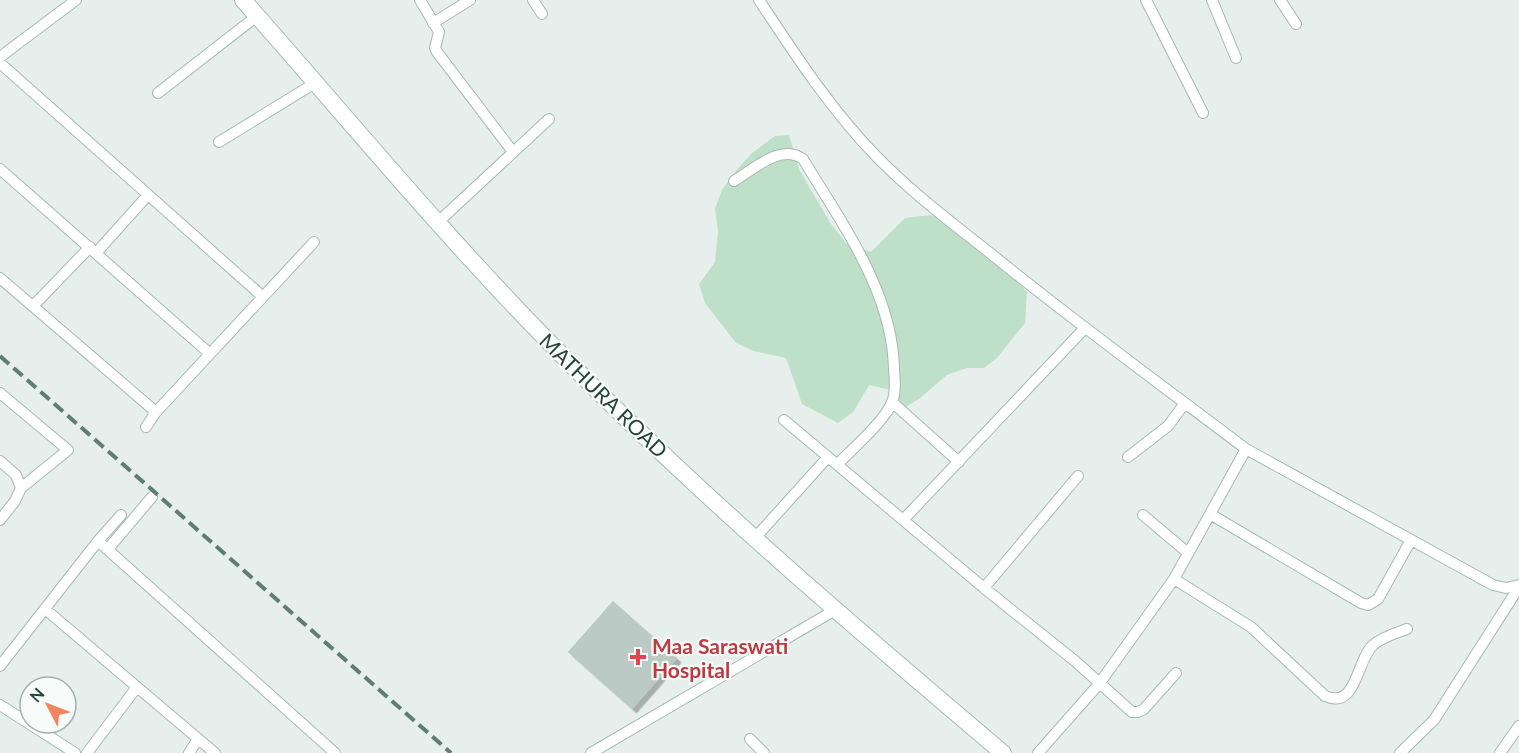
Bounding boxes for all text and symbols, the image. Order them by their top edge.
street label: MATHURA ROAD [535,328,673,462]
place label: Maa Saraswati Hospital [652,633,788,682]
marker: Maa Saraswati Hospital [629,648,647,666]
north arrow [18,675,78,735]
text: N [25,684,48,706]

